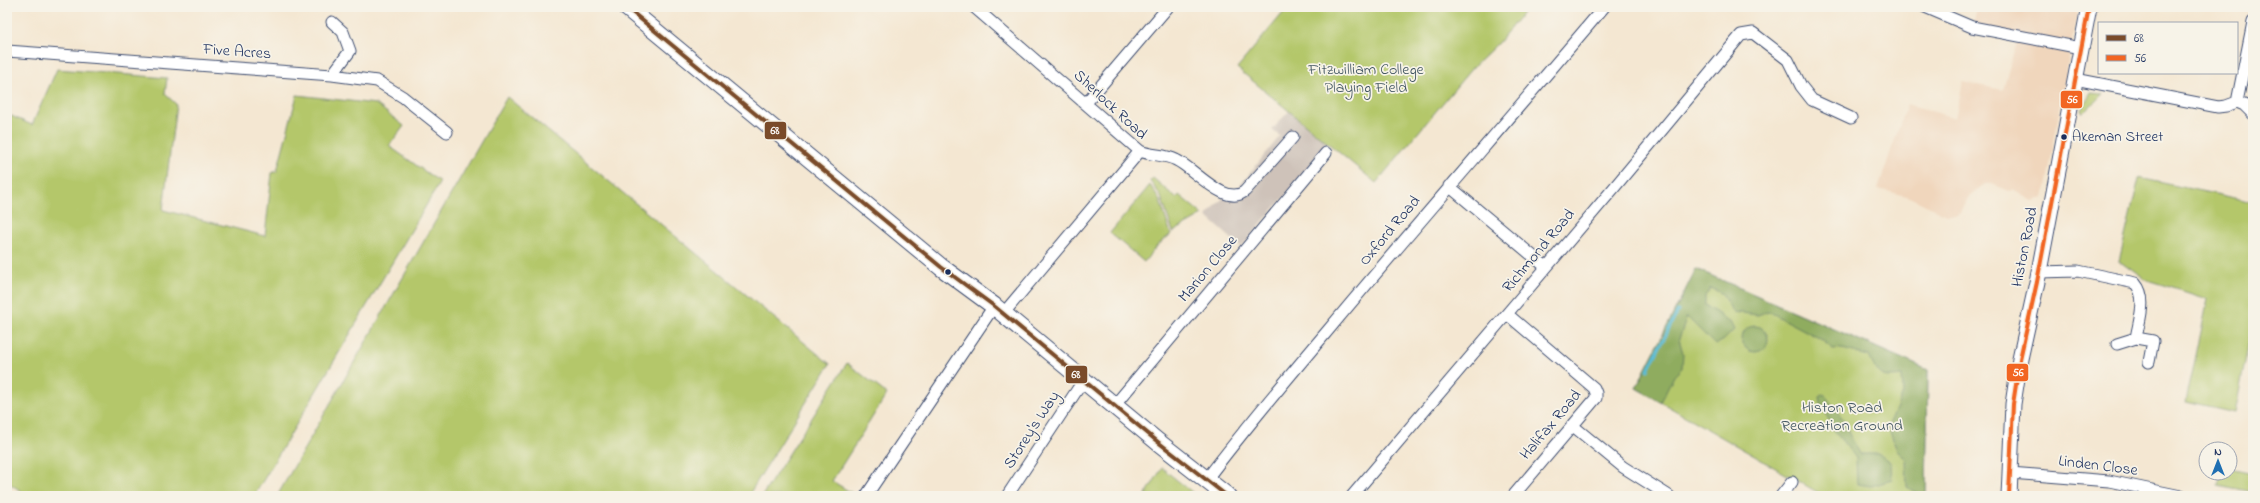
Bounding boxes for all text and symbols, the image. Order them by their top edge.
legend [2098,22,2238,74]
text: 68 [2134,30,2144,48]
street label: Five Acres [201,38,272,66]
text: 56 [2134,50,2147,68]
park label: Fitzwilliam College Playing Field [1307,58,1425,100]
street label: Sherlock Road [1067,64,1153,146]
line badge: 56 [2060,90,2083,109]
text: 56 [2066,92,2078,108]
line badge: 68 [764,121,787,140]
text: 68 [770,123,780,139]
place label: Akeman Street [2072,126,2163,148]
marker: Akeman Street [2059,132,2069,142]
street label: Oxford Road [1353,191,1427,271]
street label: Richmond Road [1497,204,1581,298]
street label: Histon Road [2006,205,2044,289]
street label: Marion Close [1173,229,1244,308]
unlabelled marker [943,267,953,277]
line badge: 56 [2006,363,2029,382]
line badge: 68 [1065,365,1088,384]
text: 56 [2012,365,2024,381]
text: 68 [1071,367,1081,383]
street label: Halifax Road [1514,385,1588,465]
street label: Storey's Way [998,386,1066,474]
park label: Histon Road Recreation Ground [1781,396,1903,438]
north arrow [2198,441,2238,481]
text: N [2214,444,2222,460]
street label: Linden Close [2057,449,2140,483]

